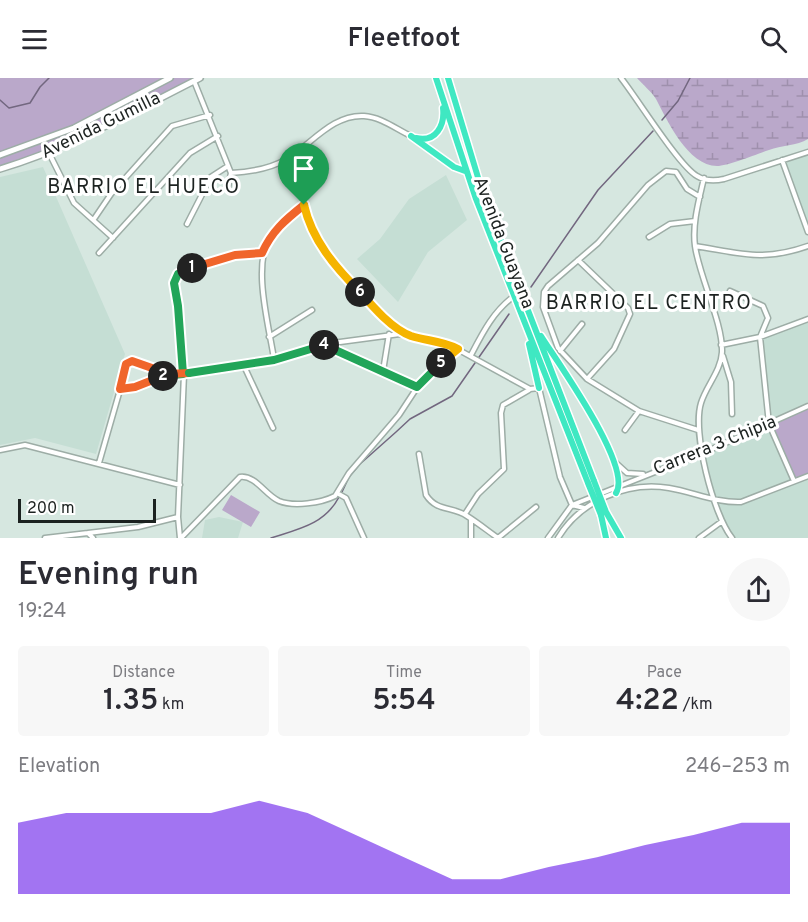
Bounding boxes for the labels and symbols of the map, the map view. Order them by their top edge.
street label: Avenida Gumilla [37,87,165,165]
pin [278,143,329,205]
street label: Avenida Guayana [467,174,539,312]
district label: BARRIO EL HUECO [47,175,241,201]
pin: 1 [177,253,207,283]
pin: 6 [345,277,375,307]
district label: BARRIO EL CENTRO [546,291,752,317]
pin: 4 [309,330,339,360]
pin: 5 [426,348,456,378]
pin: 2 [148,361,178,391]
street label: Carrera 3 Chipia [650,411,780,481]
scale bar [18,496,156,523]

